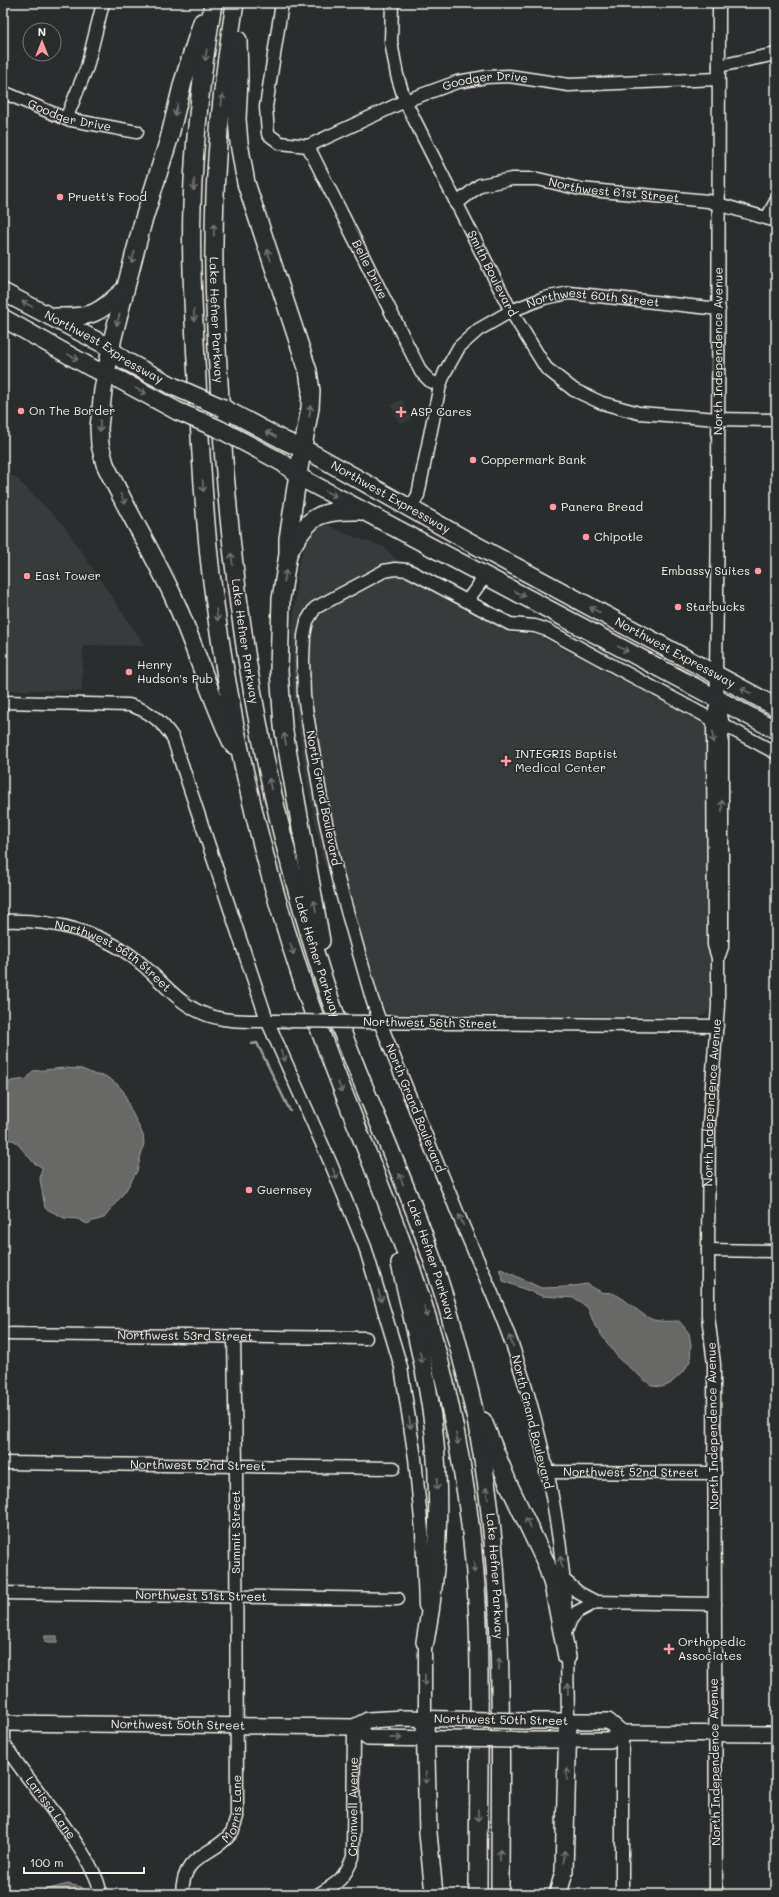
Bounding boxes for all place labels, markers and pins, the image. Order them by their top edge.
place label: Pruett's Food [68,188,147,204]
marker: Pruett's Food [55,192,65,202]
place label: On The Border [29,402,115,418]
place label: ASP Cares [410,403,472,419]
marker: On The Border [16,406,26,416]
marker: ASP Cares [395,406,407,418]
place label: Coppermark Bank [481,451,586,467]
marker: Coppermark Bank [468,455,478,465]
place label: Panera Bread [561,498,644,514]
marker: Panera Bread [548,502,558,512]
place label: Chipotle [594,528,643,544]
marker: Chipotle [581,532,591,542]
place label: Embassy Suites [661,562,750,578]
marker: Embassy Suites [753,566,763,576]
place label: East Tower [35,567,101,583]
marker: East Tower [22,571,32,581]
place label: Starbucks [686,598,745,614]
marker: Starbucks [673,602,683,612]
place label: Henry Hudson's Pub [137,656,213,686]
marker: Henry Hudson's Pub [124,667,134,677]
place label: INTEGRIS Baptist Medical Center [515,745,618,775]
marker: INTEGRIS Baptist Medical Center [500,755,512,767]
place label: Guernsey [257,1181,312,1197]
marker: Guernsey [244,1185,254,1195]
place label: Orthopedic Associates [678,1633,746,1663]
marker: Orthopedic Associates [663,1643,675,1655]

